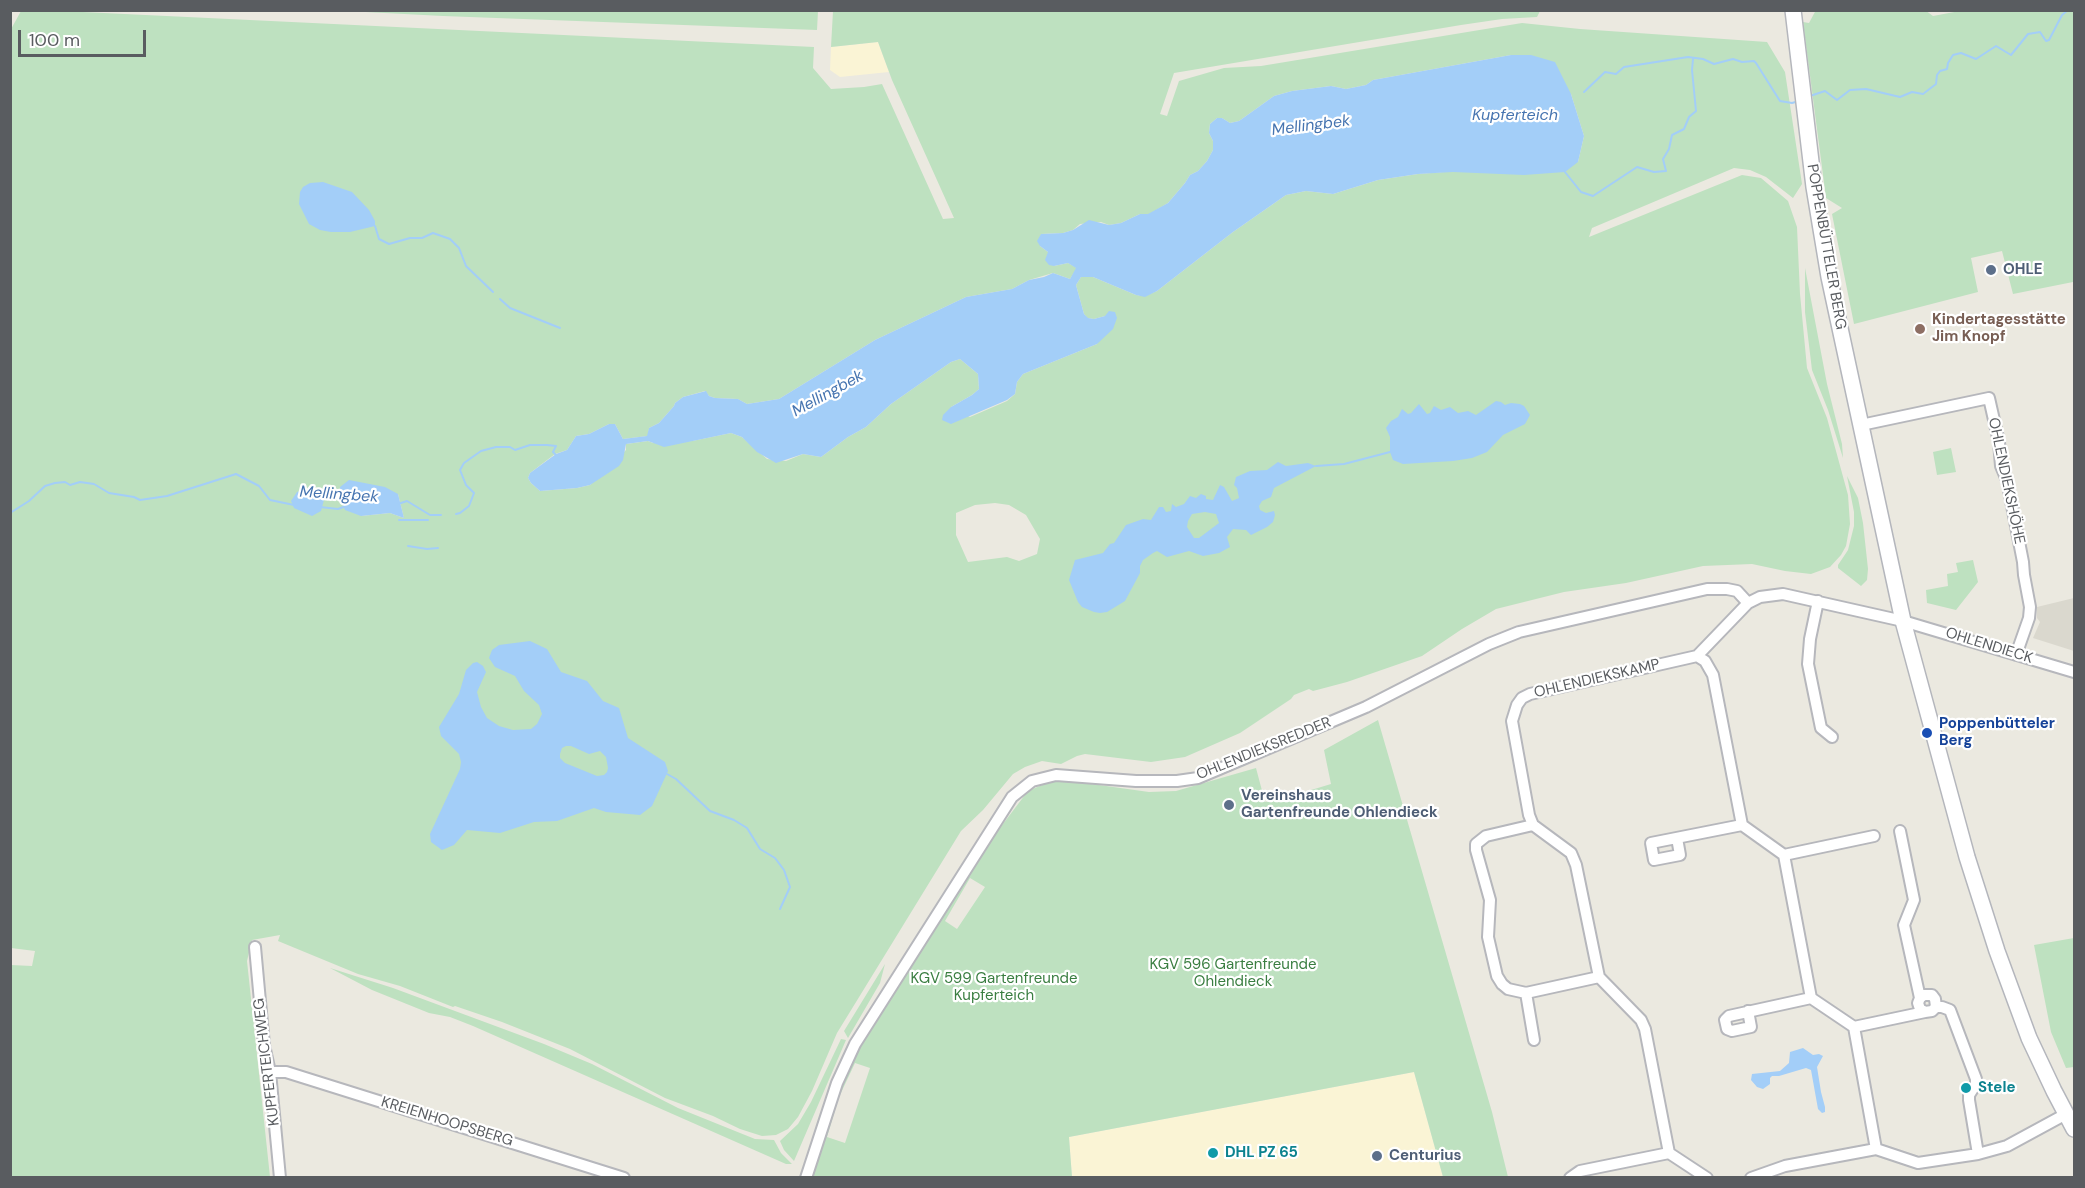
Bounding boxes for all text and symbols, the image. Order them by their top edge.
scale bar [21,18,148,56]
text: 100 m [29,28,80,52]
water label: Kupferteich [1472,106,1558,126]
water label: Mellingbek [1271,112,1351,140]
street label: POPPENBÜTTELER BERG [1803,163,1849,331]
place label: OHLE [2003,261,2043,279]
marker: OHLE [1984,263,1998,277]
place label: Kindertagesstätte Jim Knopf [1932,311,2066,346]
marker: Kindertagesstätte Jim Knopf [1913,322,1927,336]
water label: Mellingbek [789,366,867,422]
street label: OHLENDIEKSHÖHE [1984,416,2028,546]
water label: Mellingbek [299,483,379,507]
street label: OHLENDIECK [1943,624,2035,668]
street label: OHLENDIEKSKAMP [1532,656,1662,702]
street label: OHLENDIEKSREDDER [1194,714,1334,784]
place label: Poppenbütteler Berg [1939,715,2055,750]
marker: Poppenbütteler Berg [1920,726,1934,740]
place label: Vereinshaus Gartenfreunde Ohlendieck [1241,787,1438,822]
marker: Vereinshaus Gartenfreunde Ohlendieck [1222,798,1236,812]
park label: KGV 596 Gartenfreunde Ohlendieck [1150,956,1316,991]
park label: KGV 599 Gartenfreunde Kupferteich [911,970,1077,1005]
street label: KUPFERTEICHWEG [250,997,284,1127]
place label: Stele [1978,1079,2015,1097]
marker: Stele [1959,1081,1973,1095]
street label: KREIENHOOPSBERG [379,1093,515,1151]
place label: DHL PZ 65 [1225,1144,1298,1162]
marker: DHL PZ 65 [1206,1146,1220,1160]
place label: Centurius [1389,1147,1462,1165]
marker: Centurius [1370,1149,1384,1163]

